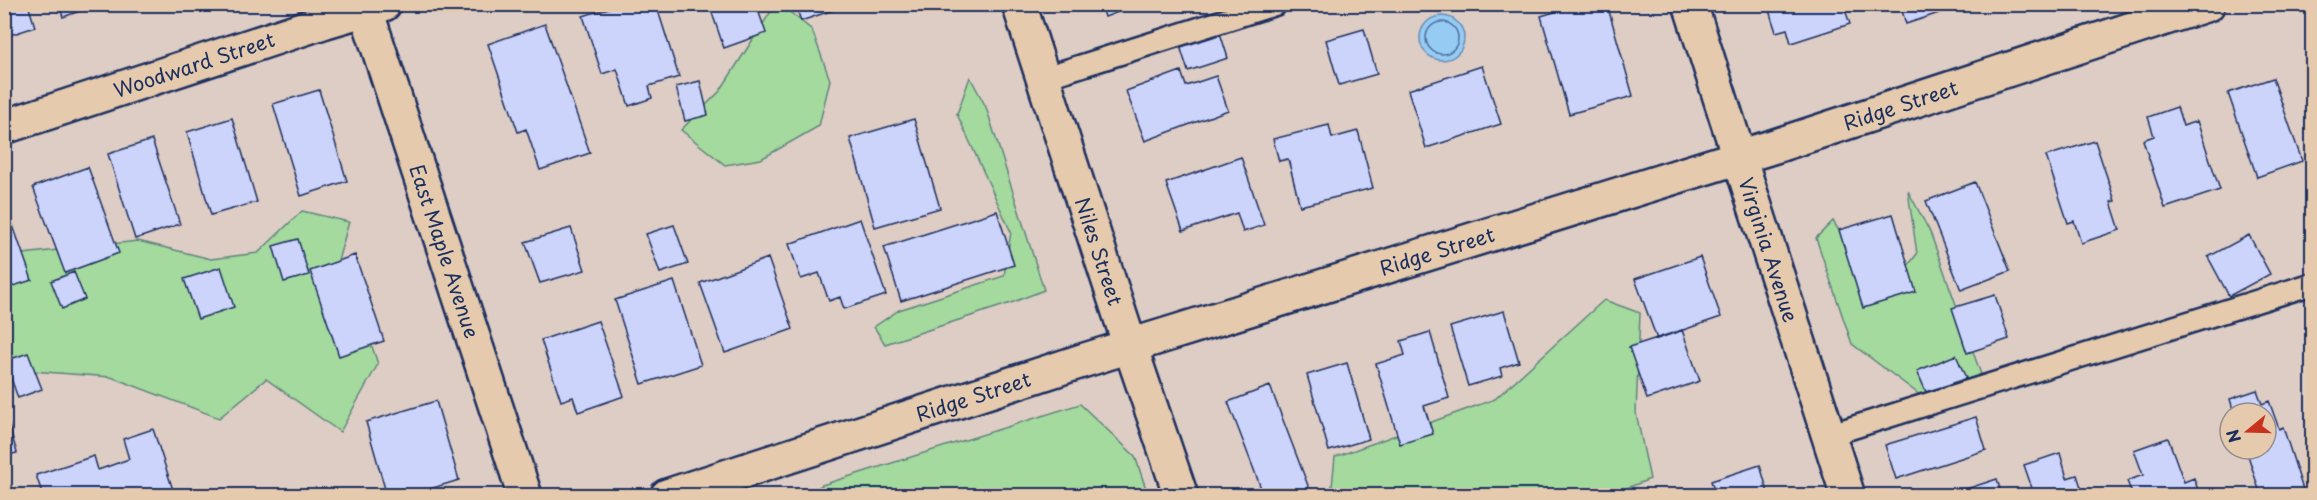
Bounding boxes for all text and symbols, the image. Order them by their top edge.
street label: Woodward Street [109,24,278,105]
street label: Ridge Street [1839,72,1962,138]
street label: East Maple Avenue [402,160,487,342]
street label: Virginia Avenue [1732,173,1806,326]
street label: Niles Street [1068,193,1131,309]
street label: Ridge Street [1376,219,1498,283]
street label: Ridge Street [912,364,1034,429]
north arrow [2218,401,2278,461]
text: N [2219,426,2246,446]

